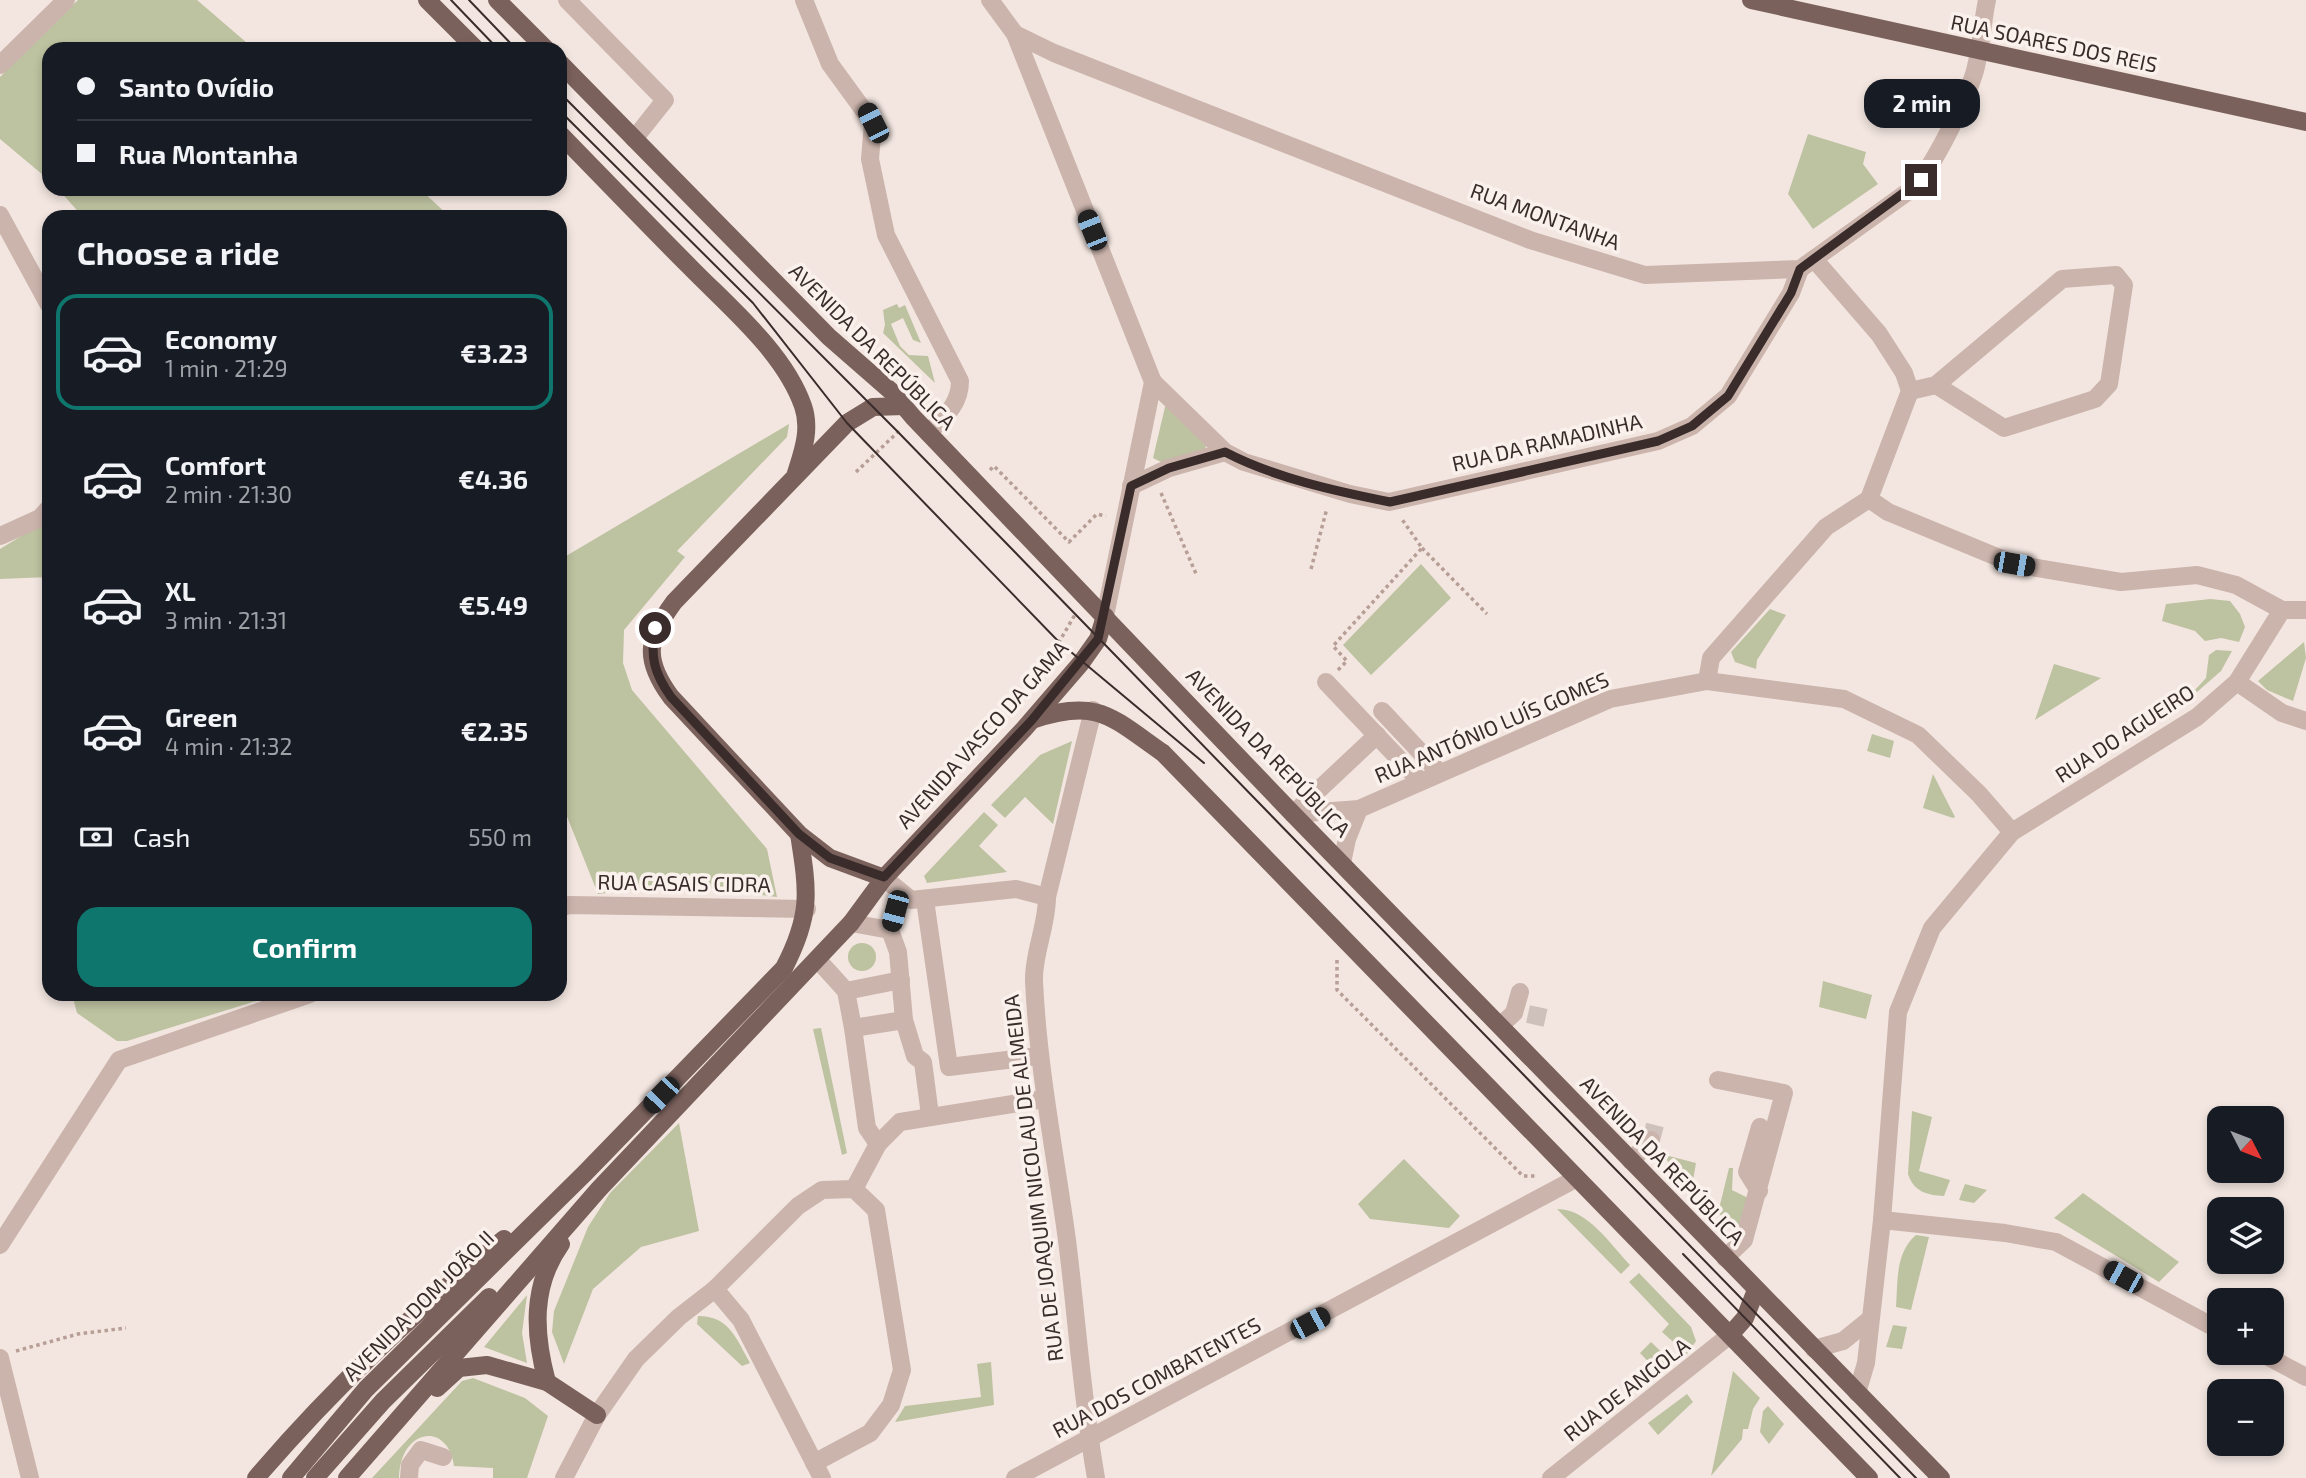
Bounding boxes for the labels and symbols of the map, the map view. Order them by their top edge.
street label: RUA SOARES DOS REIS [1949,8,2160,77]
callout: 2 min [1863,78,1979,128]
car [855,100,892,146]
route end [1905,164,1937,196]
street label: RUA MONTANHA [1467,177,1624,254]
car [1075,207,1110,253]
street label: AVENIDA DA REPÚBLICA [785,258,961,434]
street label: RUA DA RAMADINHA [1449,408,1644,476]
car [1992,550,2037,578]
route start [639,612,671,644]
street label: AVENIDA VASCO DA GAMA [891,635,1073,833]
street label: AVENIDA DA REPÚBLICA [1182,662,1356,842]
street label: RUA ANTÓNIO LUÍS GOMES [1371,666,1612,787]
street label: RUA DO AGUEIRO [2050,678,2198,787]
street label: RUA CASAIS CIDRA [597,868,771,897]
car [880,888,911,934]
street label: RUA DE JOAQUIM NICOLAU DE ALMEIDA [998,993,1068,1363]
street label: AVENIDA DA REPÚBLICA [1576,1070,1750,1250]
car [639,1073,684,1117]
north arrow [2207,1106,2284,1183]
street label: AVENIDA DOM JOÃO II [337,1224,498,1385]
car [2100,1258,2147,1296]
car [1287,1304,1334,1342]
street label: RUA DOS COMBATENTES [1048,1311,1265,1442]
street label: RUA DE ANGOLA [1558,1332,1694,1446]

